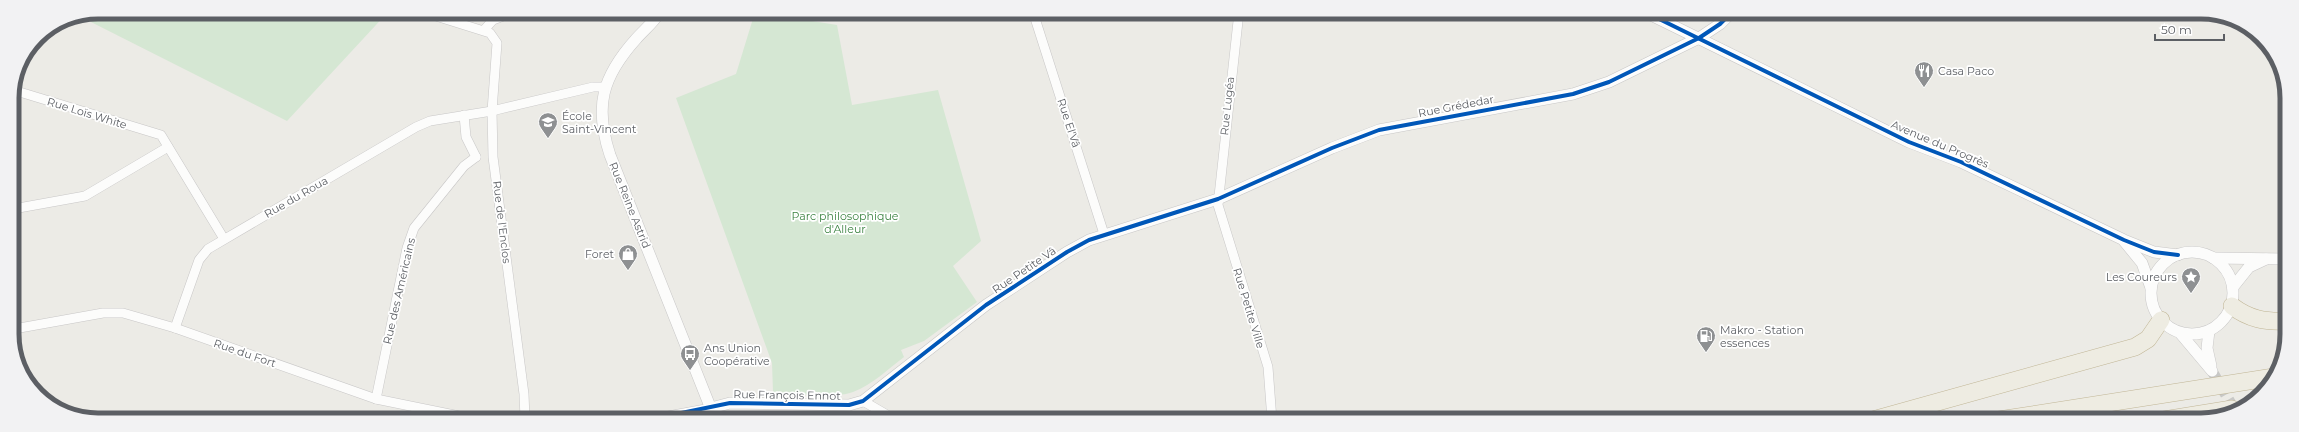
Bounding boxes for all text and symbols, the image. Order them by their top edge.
scale bar [2155,16,2224,42]
text: 50 m [2161,22,2192,37]
restaurant icon: Casa Paco [1913,60,1935,88]
place label: Casa Paco [1938,64,1994,78]
street label: Rue Lugéa [1217,76,1237,136]
street label: Rue Grédedar [1417,92,1495,120]
street label: Rue Loïs White [45,94,129,132]
street label: Rue El'Vâ [1054,97,1084,149]
place label: École Saint-Vincent [562,109,637,136]
school or university icon: École Saint-Vincent [537,111,559,139]
street label: Avenue du Progrès [1889,117,1992,171]
street label: Rue Reine Astrid [606,160,654,250]
street label: Rue du Roua [262,173,330,221]
street label: Rue de l'Enclos [490,180,514,265]
park label: Parc philosophique d'Alleur [792,209,899,236]
street label: Rue des Américains [380,236,418,346]
shop icon: Foret [617,243,639,271]
street label: Rue Petite Vâ [989,244,1059,296]
place label: Foret [585,247,615,261]
street label: Rue Petite Ville [1230,266,1268,350]
place icon: Les Coureurs [2180,266,2202,294]
place label: Les Coureurs [2106,270,2178,284]
place label: Makro - Station essences [1720,323,1804,350]
fuel station icon: Makro - Station essences [1695,325,1717,353]
street label: Rue du Fort [212,336,279,370]
place label: Ans Union Coopérative [704,341,770,368]
bus stop icon: Ans Union Coopérative [679,343,701,371]
street label: Rue François Ennot [733,387,841,403]

